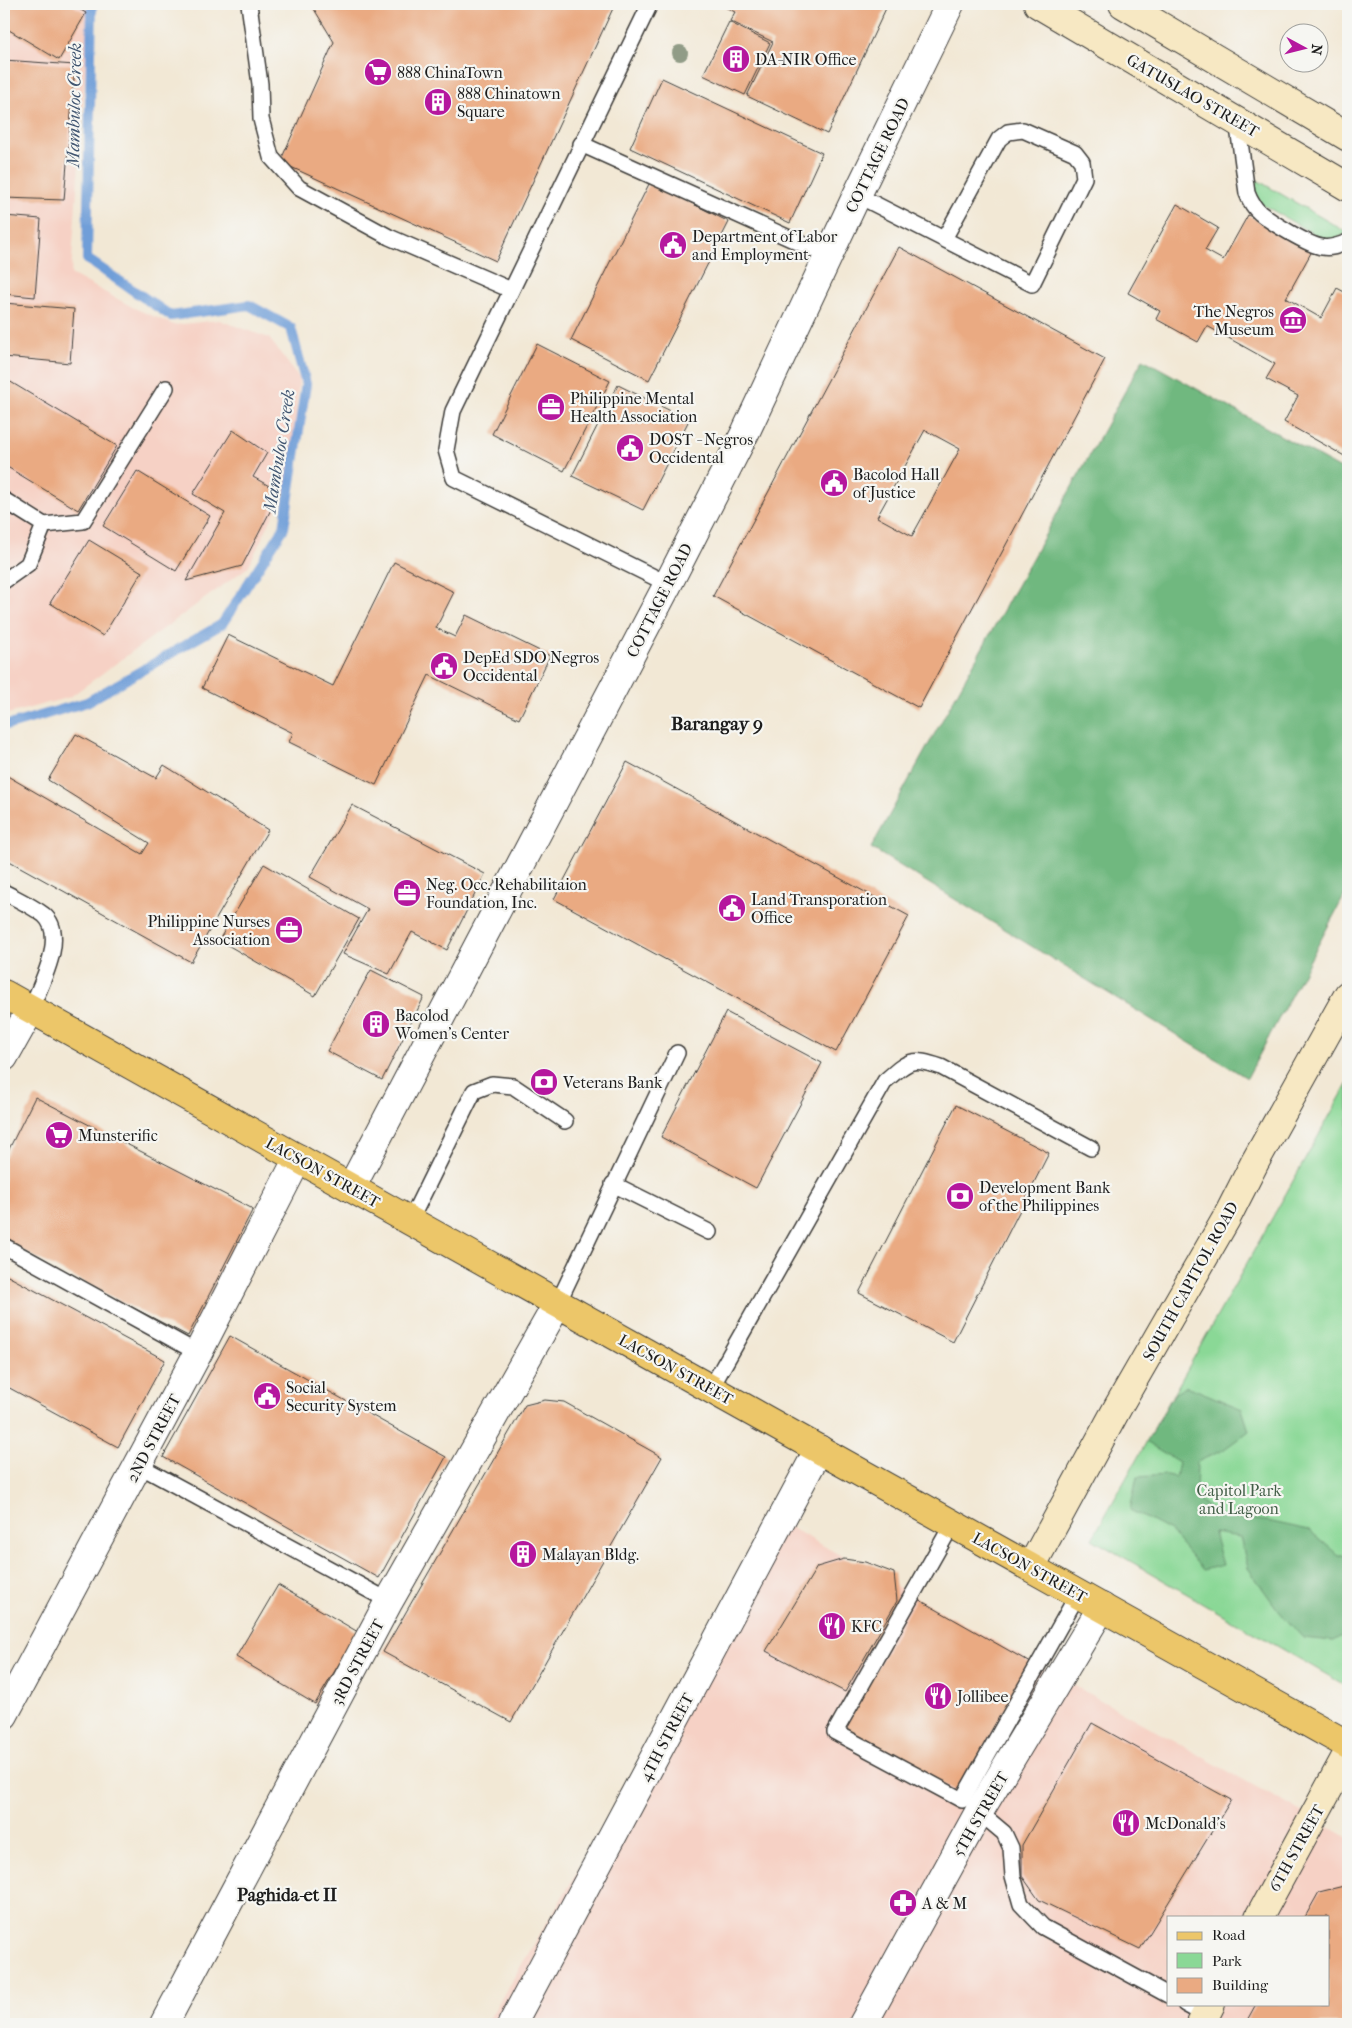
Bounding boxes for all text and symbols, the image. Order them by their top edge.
north arrow [1280,22,1330,72]
water label: Mambuloc Creek [63,43,86,169]
text: N [1307,43,1325,56]
building icon: DA-NIR Office [721,44,751,74]
place label: DA-NIR Office [755,50,856,69]
street label: GATUSLAO STREET [1123,50,1263,141]
supermarket icon: 888 ChinaTown [363,57,393,87]
place label: 888 ChinaTown [397,63,504,82]
place label: 888 Chinatown Square [457,84,561,121]
building icon: 888 Chinatown Square [423,87,453,117]
street label: COTTAGE ROAD [841,95,914,216]
place label: Department of Labor and Employment [692,227,837,264]
public building icon: Department of Labor and Employment [658,230,688,260]
place label: The Negros Museum [1194,302,1275,339]
museum icon: The Negros Museum [1278,305,1308,335]
water label: Mambuloc Creek [259,388,300,516]
place label: Philippine Mental Health Association [570,389,698,426]
office icon: Philippine Mental Health Association [536,392,566,422]
place label: DOST - Negros Occidental [649,430,753,467]
public building icon: DOST - Negros Occidental [615,433,645,463]
place label: Bacolod Hall of Justice [853,465,940,502]
public building icon: Bacolod Hall of Justice [819,468,849,498]
street label: COTTAGE ROAD [622,540,696,660]
place label: DepEd SDO Negros Occidental [463,648,599,685]
public building icon: DepEd SDO Negros Occidental [429,651,459,681]
district label: Barangay 9 [671,713,763,735]
place label: Neg. Occ. Rehabilitaion Foundation, Inc. [426,875,588,912]
office icon: Neg. Occ. Rehabilitaion Foundation, Inc. [392,878,422,908]
place label: Land Transporation Office [751,890,888,927]
public building icon: Land Transporation Office [717,893,747,923]
place label: Philippine Nurses Association [147,912,271,949]
office icon: Philippine Nurses Association [274,915,304,945]
place label: Bacolod Women's Center [394,1006,509,1043]
building icon: Bacolod Women's Center [361,1009,391,1039]
bank icon: Veterans Bank [529,1067,559,1097]
place label: Veterans Bank [562,1073,663,1092]
supermarket icon: Munsterific [44,1120,74,1150]
place label: Munsterific [78,1126,158,1145]
street label: LACSON STREET [262,1133,384,1212]
place label: Development Bank of the Philippines [979,1178,1111,1215]
bank icon: Development Bank of the Philippines [945,1181,975,1211]
street label: SOUTH CAPITOL ROAD [1139,1198,1242,1364]
street label: LACSON STREET [615,1330,737,1409]
place label: Social Security System [286,1378,397,1415]
public building icon: Social Security System [252,1381,282,1411]
street label: 2ND STREET [122,1391,185,1486]
park label: Capitol Park and Lagoon [1197,1481,1282,1518]
street label: LACSON STREET [969,1528,1091,1607]
building icon: Malayan Bldg. [508,1539,538,1569]
place label: Malayan Bldg. [542,1545,639,1564]
restaurant icon: KFC [817,1611,847,1641]
street label: 3RD STREET [327,1616,388,1709]
place label: KFC [851,1617,882,1636]
restaurant icon: Jollibee [923,1681,953,1711]
place label: Jollibee [955,1687,1008,1706]
street label: 4TH STREET [635,1690,698,1785]
street label: 5TH STREET [949,1768,1012,1860]
street label: 6TH STREET [1265,1801,1328,1895]
restaurant icon: McDonald's [1111,1808,1141,1838]
place label: McDonald's [1145,1814,1226,1833]
district label: Paghida-et II [237,1885,337,1906]
pharmacy icon: A & M [888,1888,918,1918]
place label: A & M [921,1894,967,1913]
legend [1167,1916,1330,2006]
text: Road [1212,1926,1246,1944]
text: Park [1212,1952,1242,1970]
text: Building [1212,1976,1269,1994]

